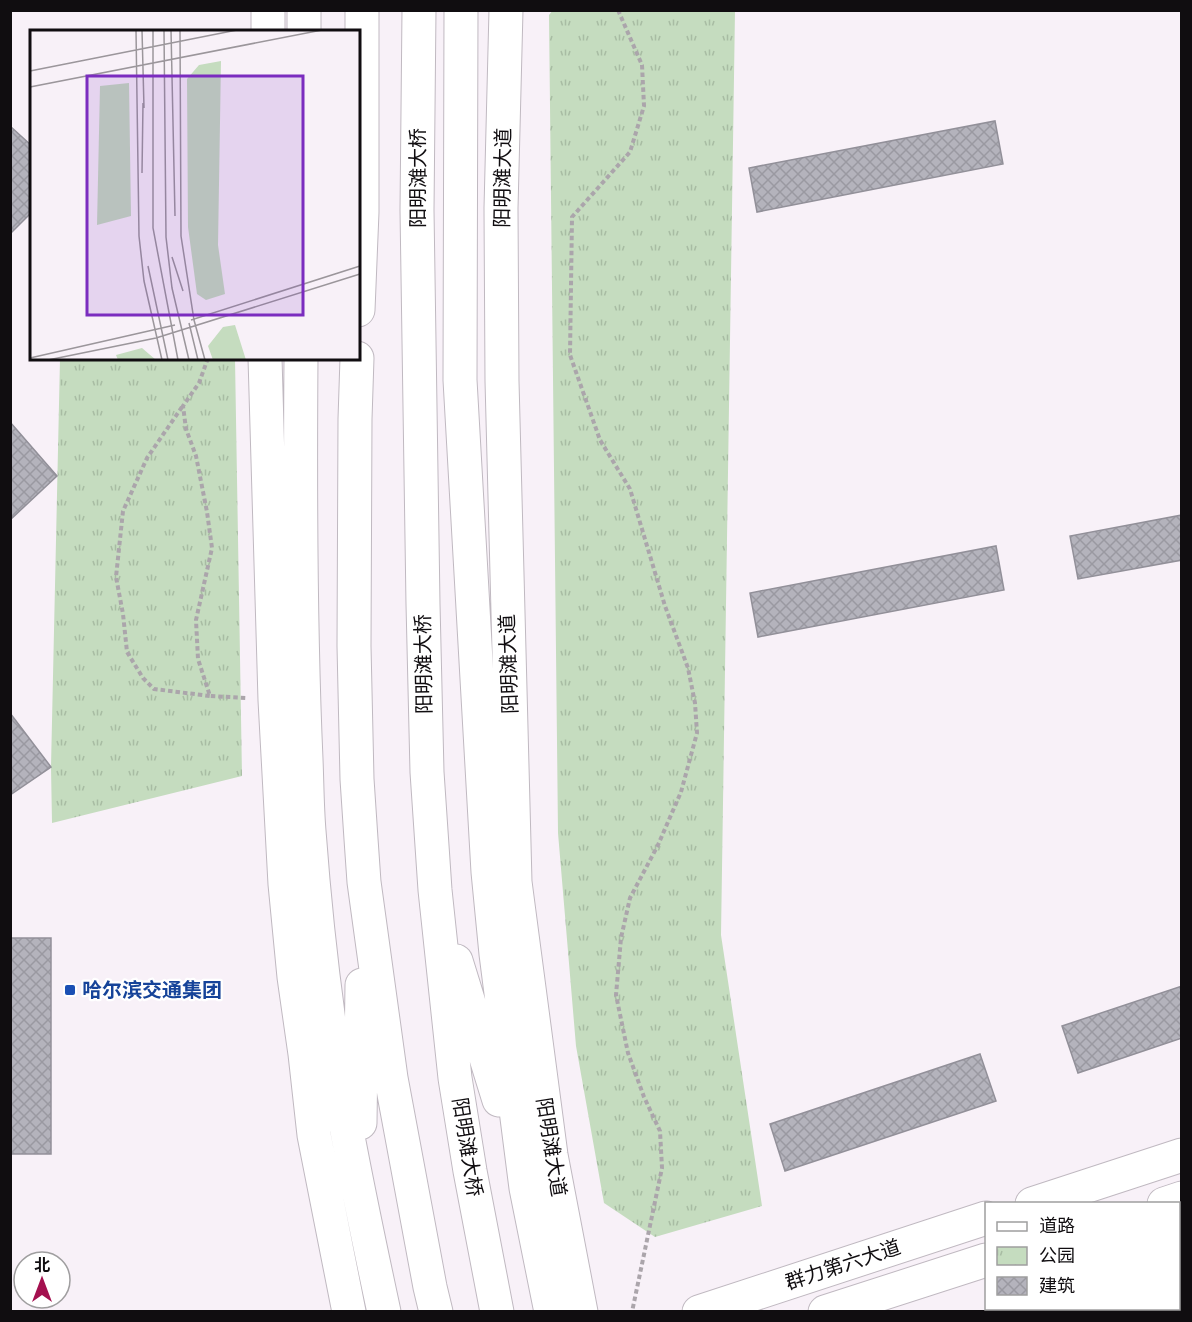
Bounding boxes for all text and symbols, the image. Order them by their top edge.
inset map [30,30,360,360]
street label: 阳明滩大桥 [407,128,430,228]
street label: 阳明滩大道 [491,128,515,228]
street label: 阳明滩大桥 [412,614,436,714]
street label: 阳明滩大道 [496,614,522,714]
place label: 哈尔滨交通集团 [82,979,222,1002]
marker: 哈尔滨交通集团 [63,983,77,997]
street label: 阳明滩大桥 [448,1096,486,1198]
street label: 阳明滩大道 [532,1096,570,1198]
legend [985,1202,1180,1310]
text: 道路 [1039,1215,1075,1237]
street label: 群力第六大道 [782,1236,904,1294]
text: 公园 [1039,1245,1075,1267]
north arrow [12,1250,72,1310]
text: 北 [34,1256,50,1275]
text: 建筑 [1039,1275,1075,1297]

